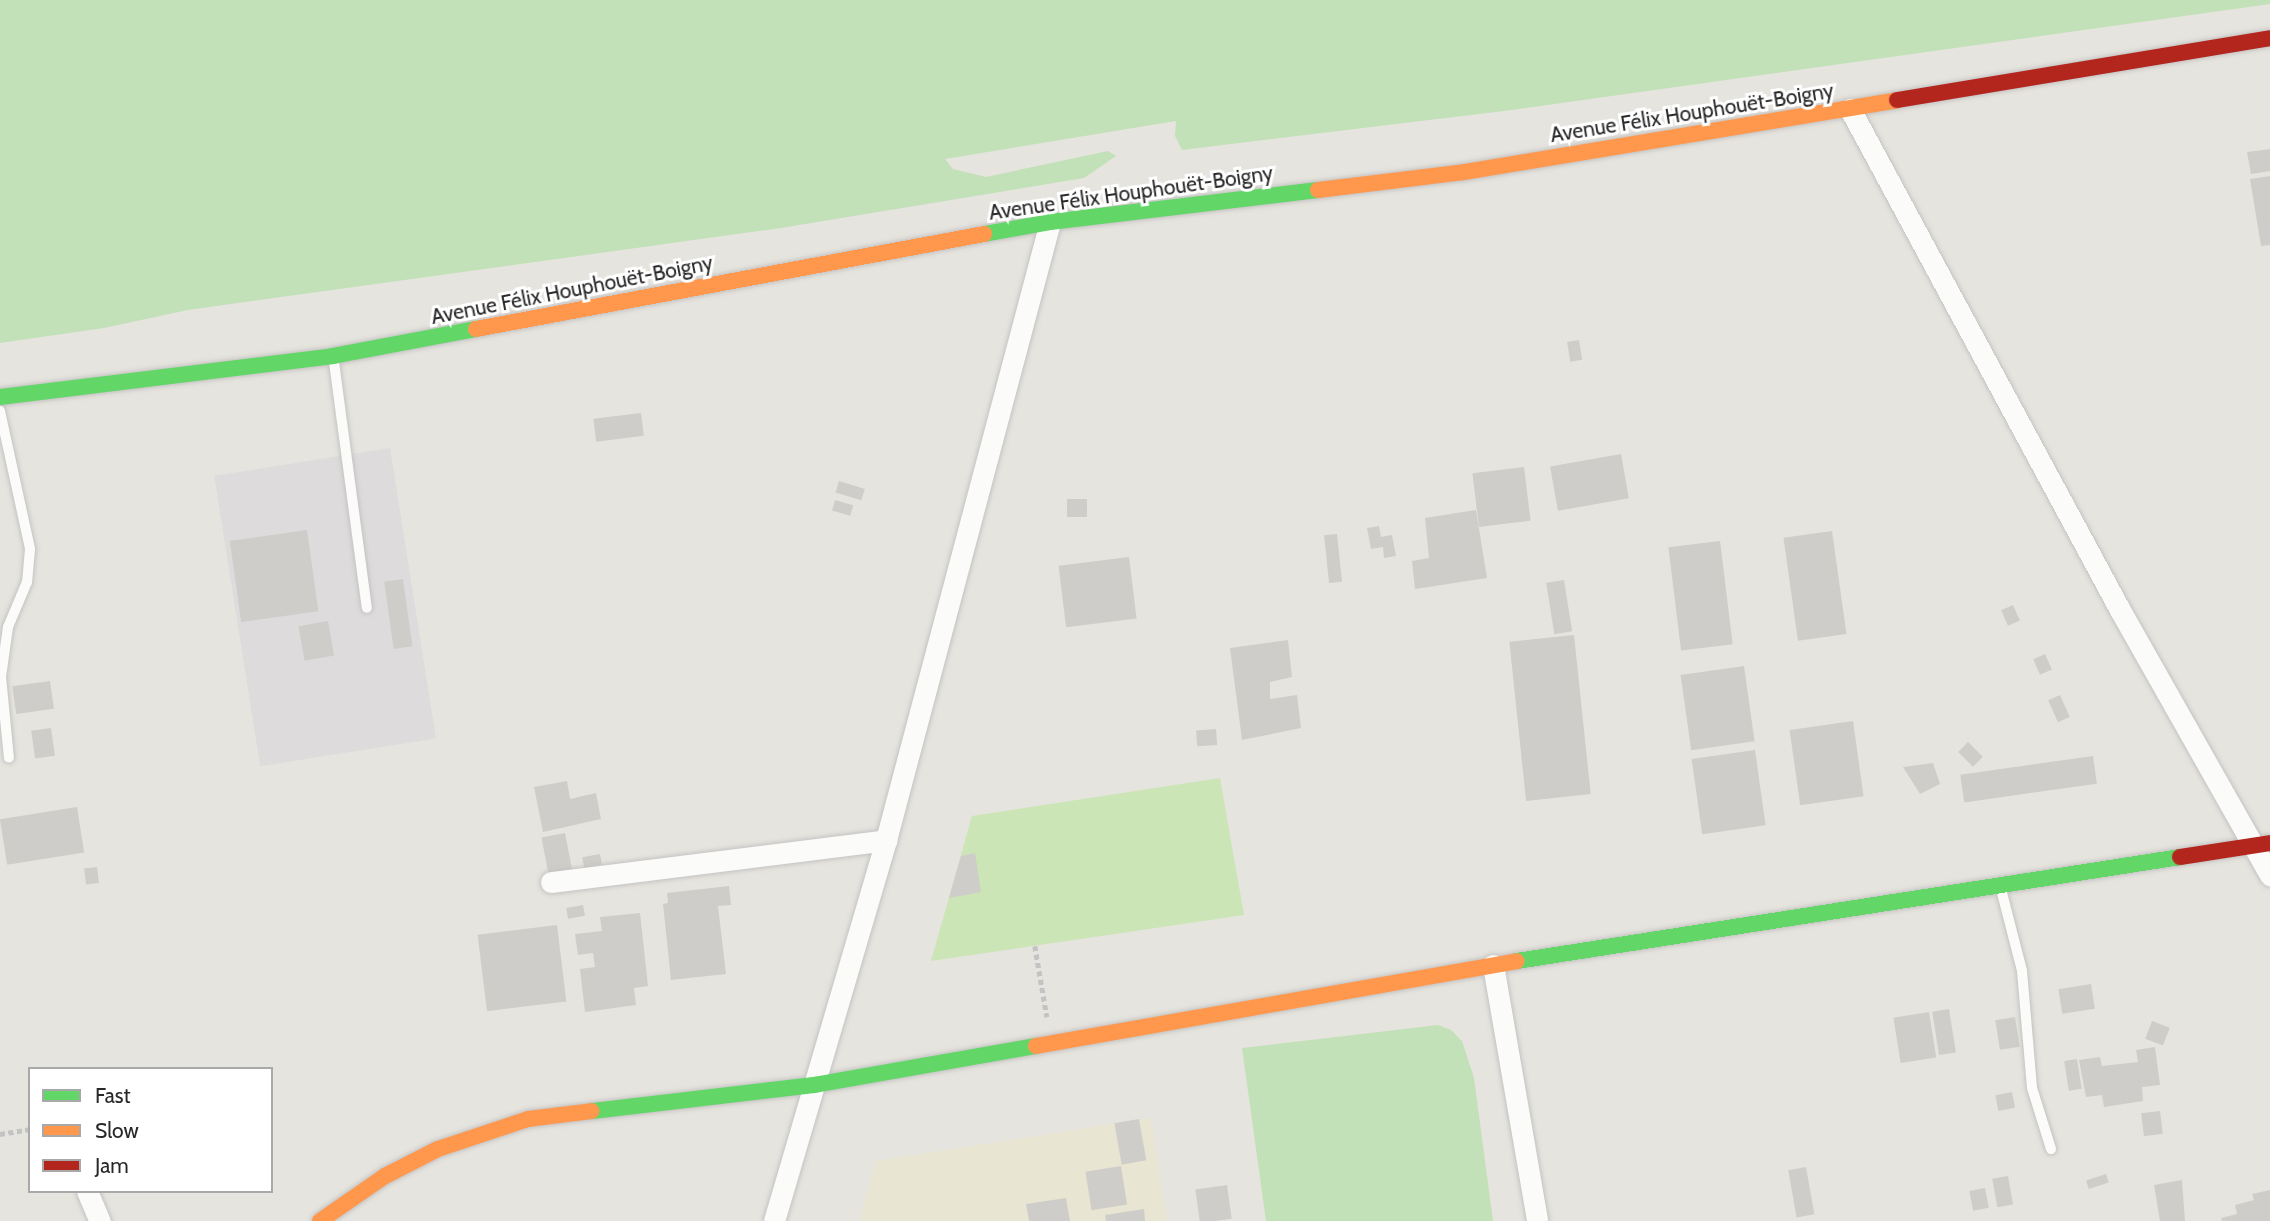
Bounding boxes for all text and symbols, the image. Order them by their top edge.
street label: Avenue Félix Houphouët-Boigny [1548,78,1836,148]
street label: Avenue Félix Houphouët-Boigny [987,161,1275,225]
street label: Avenue Félix Houphouët-Boigny [429,250,715,330]
legend [28,1067,273,1193]
text: Fast [95,1083,131,1108]
text: Slow [95,1118,139,1143]
text: Jam [95,1153,129,1178]

